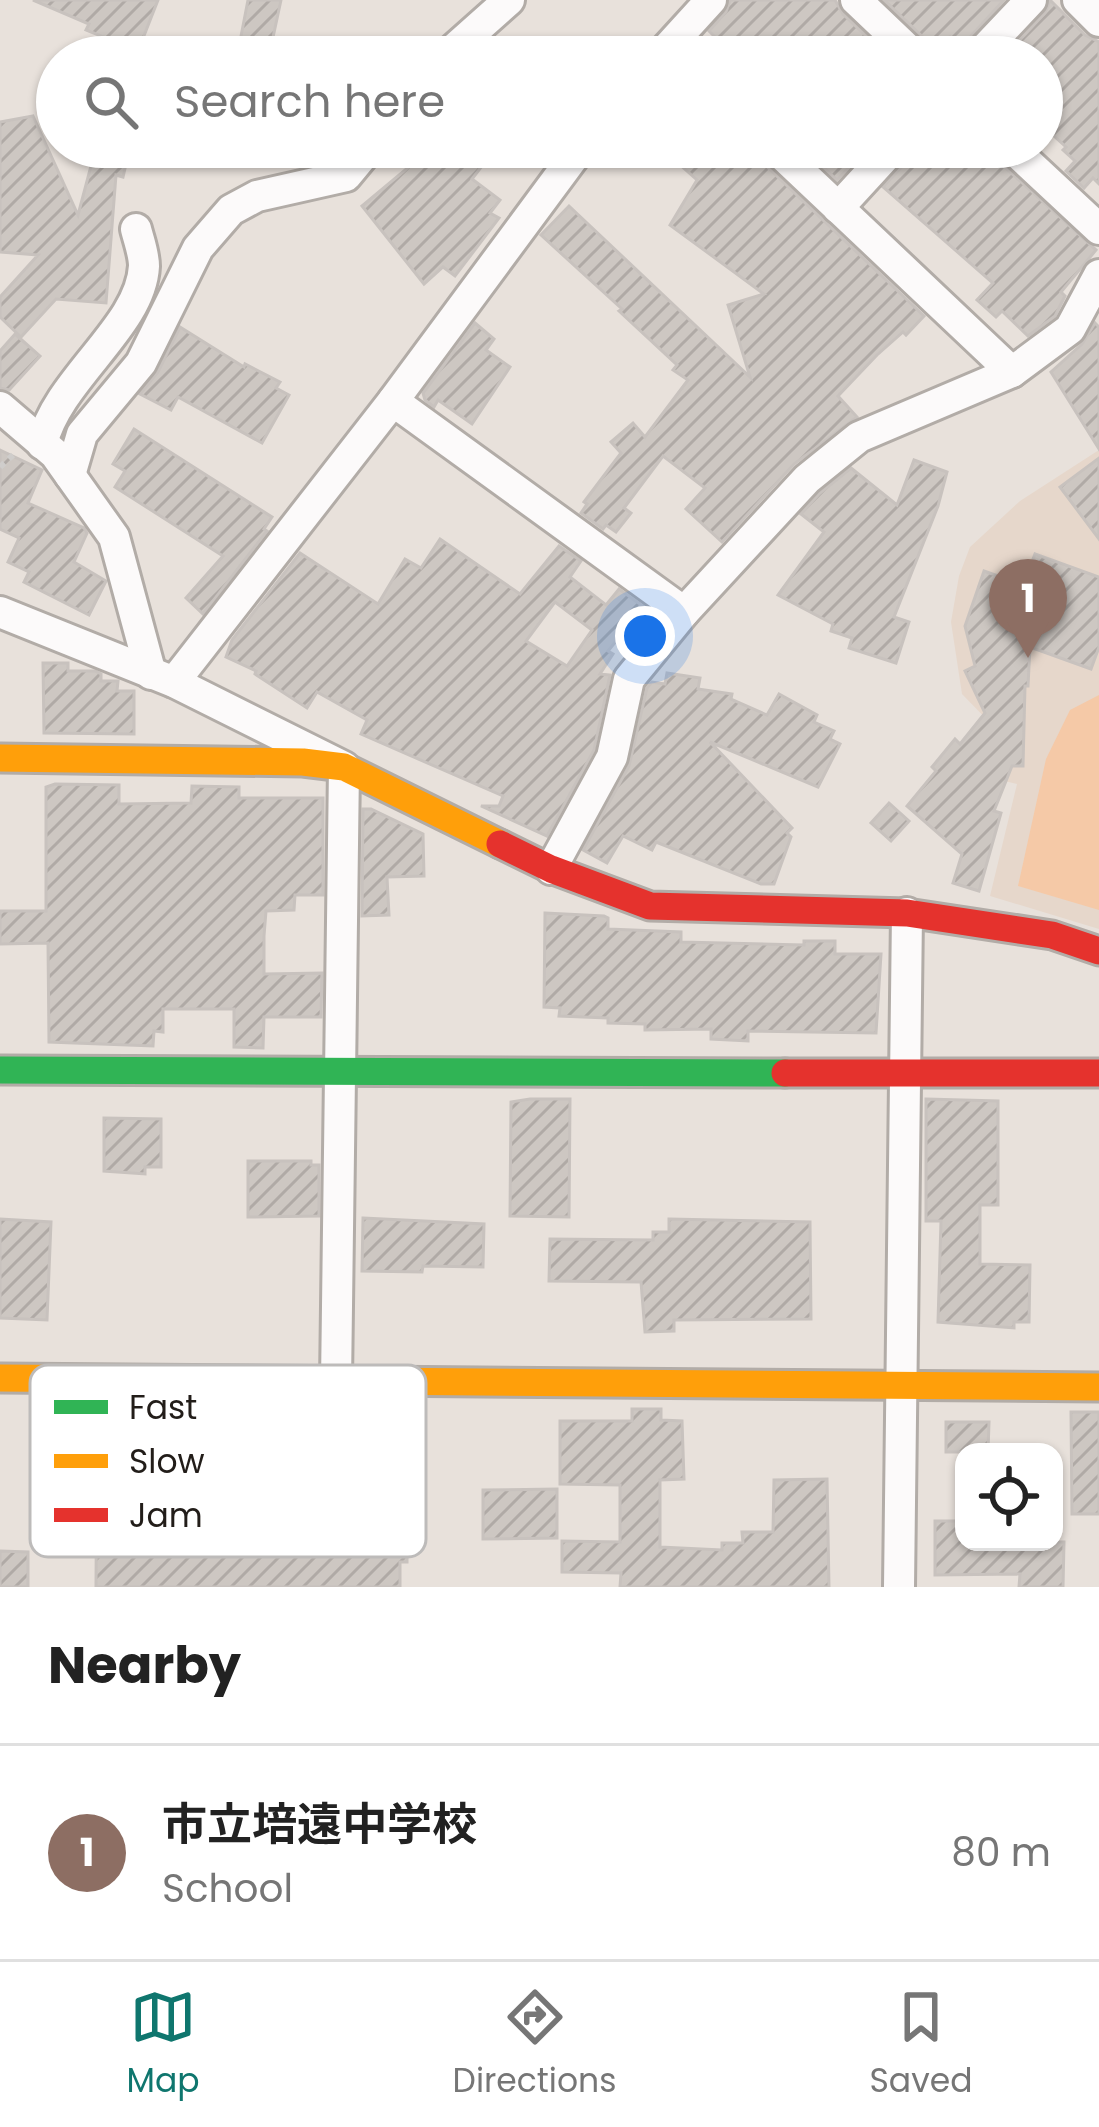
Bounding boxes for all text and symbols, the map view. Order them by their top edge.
search box [36,36,1063,168]
icon: search [78,69,144,135]
text: Search here [174,70,445,133]
pin: 1 [989,559,1067,658]
your location [615,606,675,666]
legend [30,1365,426,1557]
text: Fast [129,1384,197,1431]
text: Slow [129,1438,205,1485]
map controls [955,1443,1063,1551]
button: locate [955,1443,1063,1551]
text: Jam [129,1492,203,1539]
text: Nearby [48,1629,241,1701]
text: 市立培遠中学校 [162,1793,477,1856]
text: 1 [80,1825,94,1880]
text: 80 m [951,1825,1051,1880]
text: School [162,1861,293,1916]
tab: Map [127,1984,200,2106]
tab: Directions [453,1984,616,2106]
tab: Saved [870,1984,972,2106]

